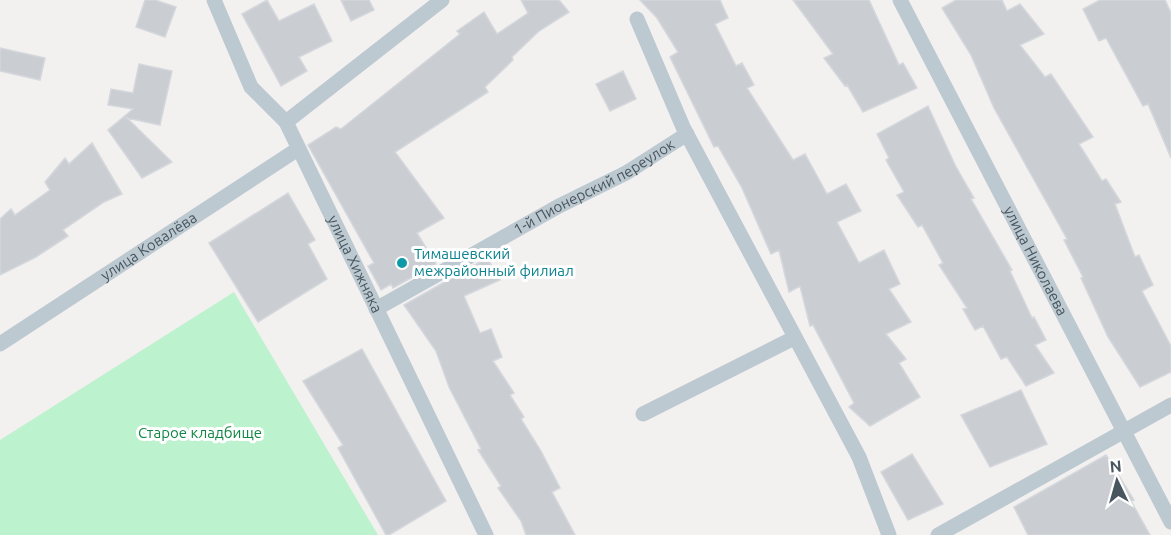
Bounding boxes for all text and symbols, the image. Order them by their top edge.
street label: 1-й Пионерский переулок [510,135,678,238]
street label: улица Николаева [1001,203,1071,318]
street label: улица Ковалёва [97,209,200,284]
street label: улица Хижняка [325,213,386,315]
place label: Тимашевский межрайонный филиал [414,245,574,279]
marker: Тимашевский межрайонный филиал [395,256,409,270]
park label: Старое кладбище [138,424,262,441]
north arrow [1087,451,1147,511]
text: N [1109,457,1122,476]

